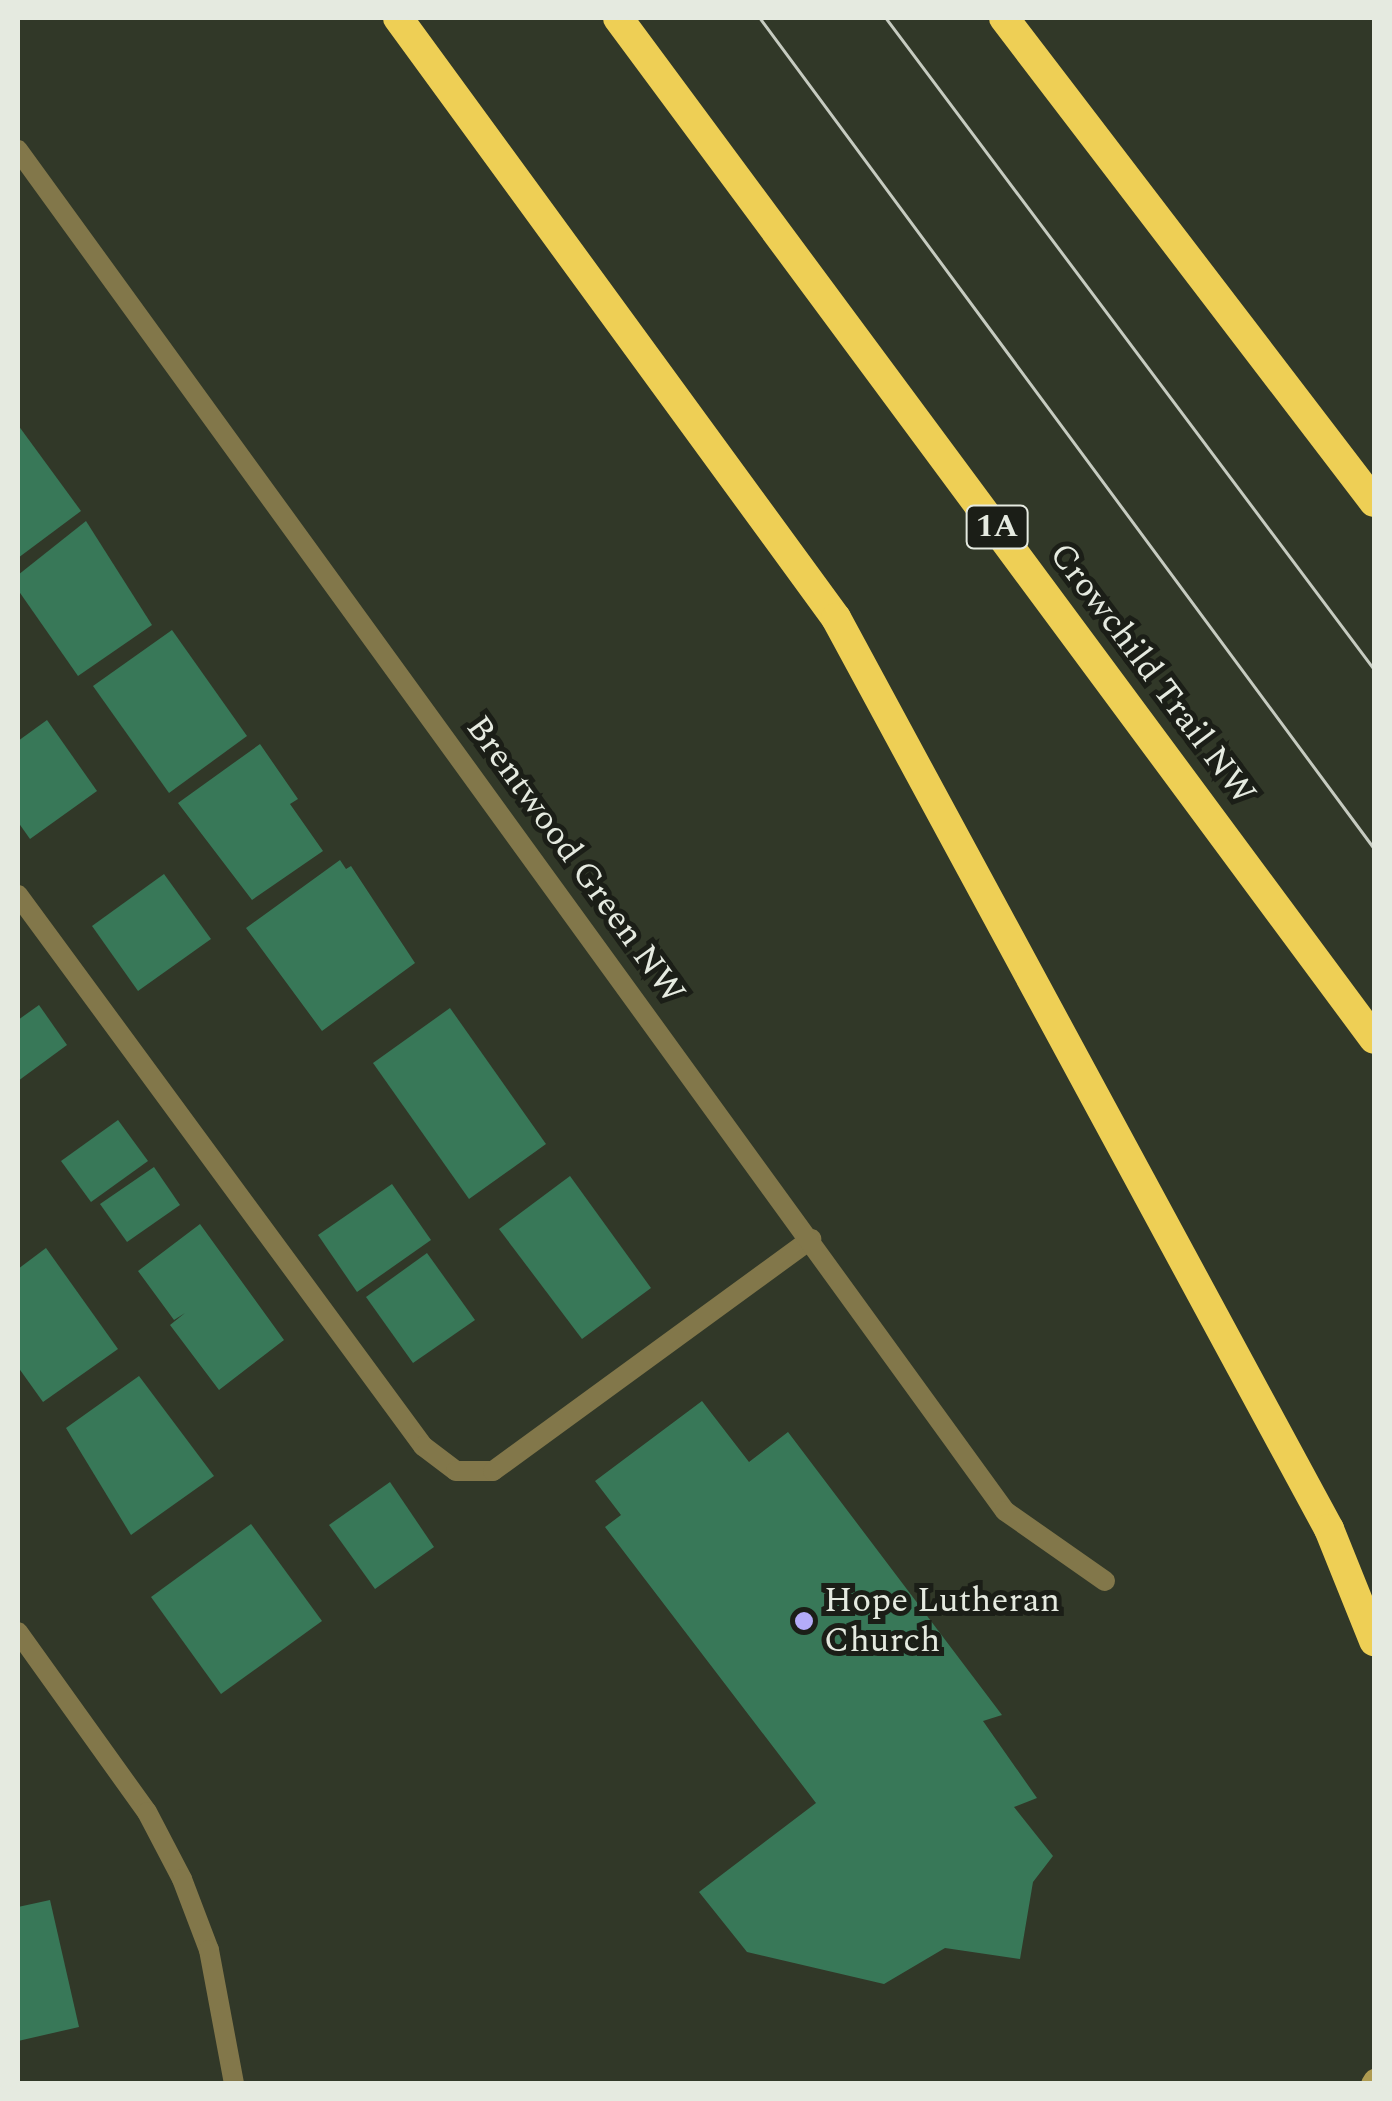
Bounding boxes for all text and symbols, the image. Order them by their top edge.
road number: 1A [964,500,1030,554]
street label: Crowchild Trail NW [1040,535,1264,813]
street label: Brentwood Green NW [457,708,693,1012]
place label: Hope Lutheran Church [824,1580,1060,1662]
marker: Hope Lutheran Church [793,1610,815,1632]

